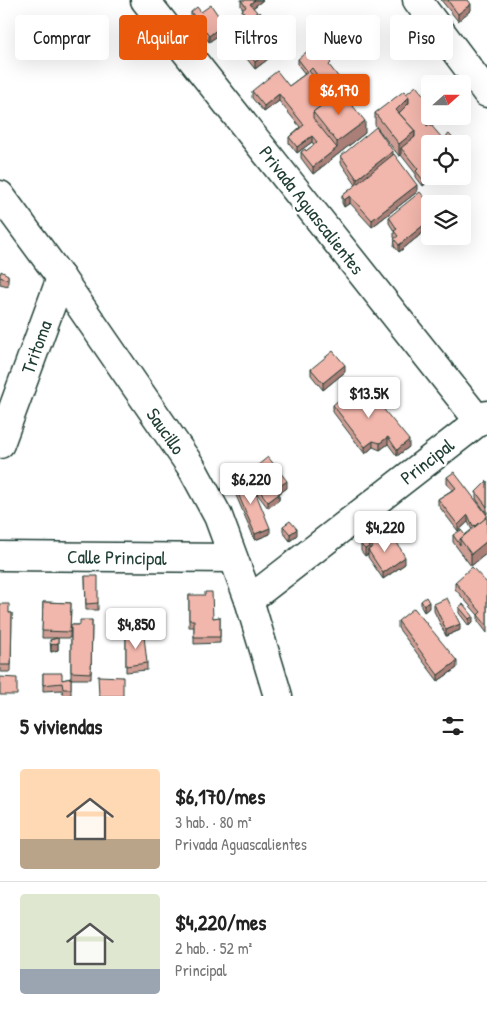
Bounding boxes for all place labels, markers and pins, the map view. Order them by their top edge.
pin: $6,170 [298,74,380,116]
pin: $13.5K [328,376,410,419]
pin: $6,220 [210,462,292,505]
pin: $4,220 [344,510,426,553]
pin: $4,850 [95,608,177,650]

